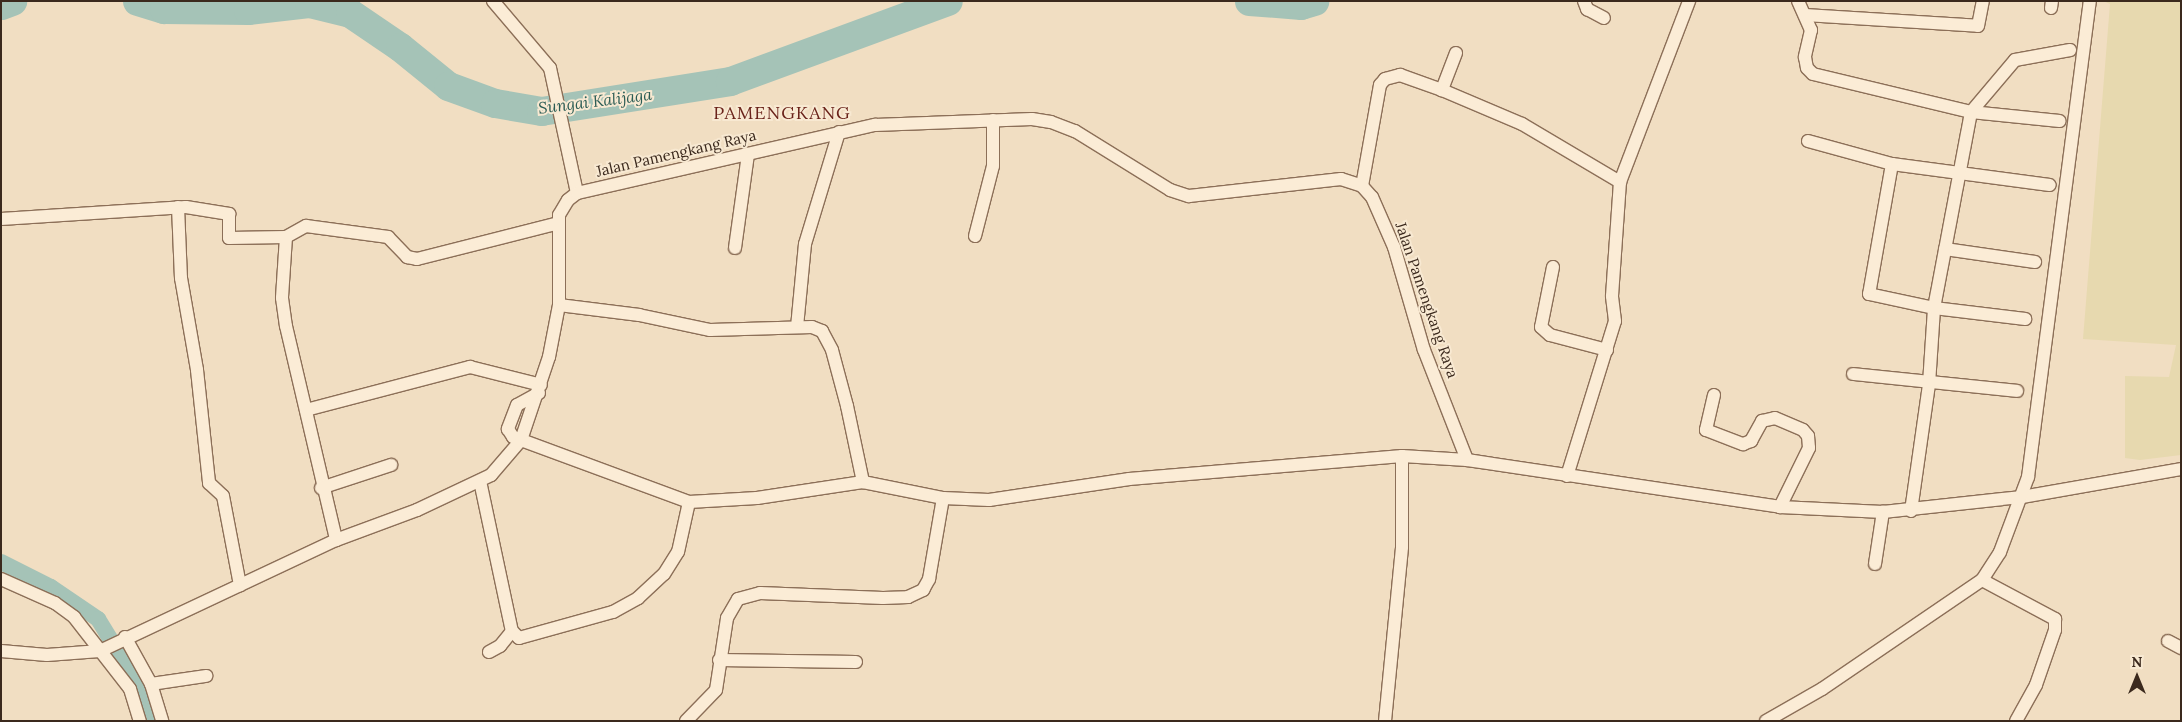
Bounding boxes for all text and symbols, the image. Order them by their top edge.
water label: Sungai Kalijaga [537,85,653,117]
district label: PAMENGKANG [712,102,852,124]
street label: Jalan Pamengkang Raya [594,126,758,180]
street label: Jalan Pamengkang Raya [1392,220,1462,380]
north arrow [2112,652,2162,702]
text: N [2132,653,2142,671]

